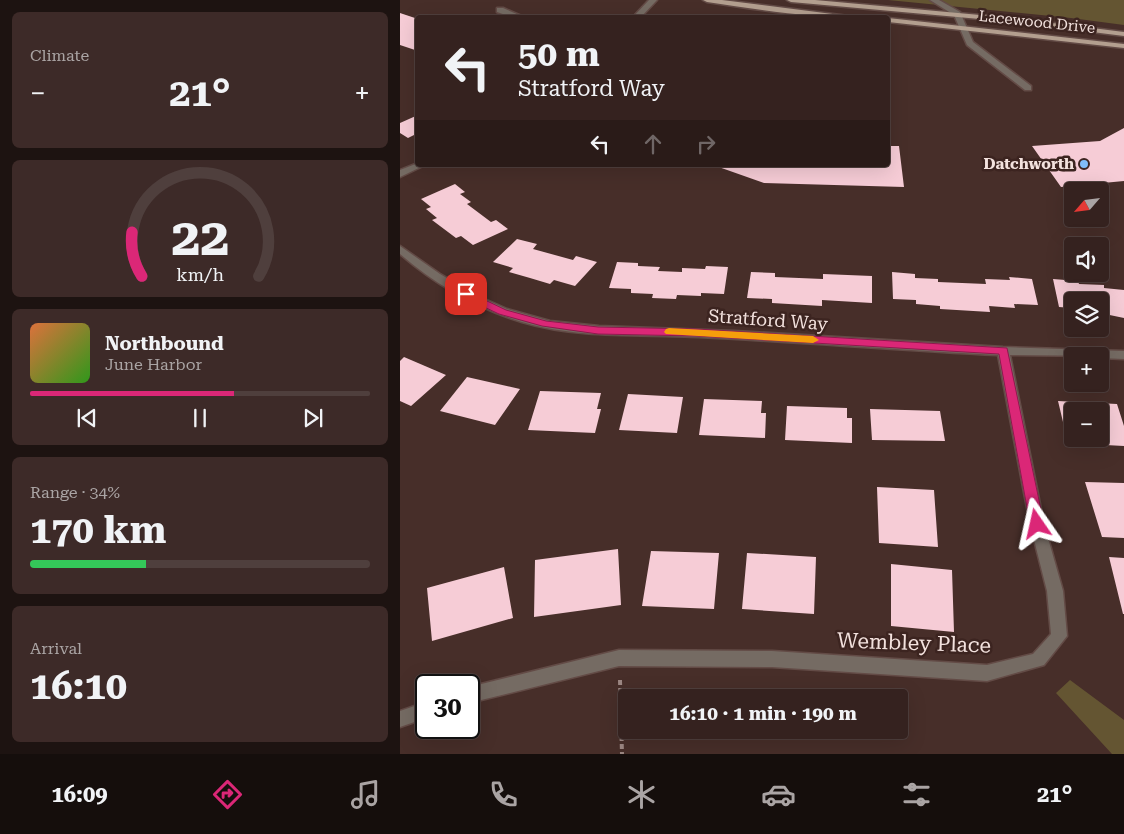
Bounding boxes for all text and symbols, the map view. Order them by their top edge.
street label: Lacewood Drive [978,7,1096,37]
text: 50 m [518,34,600,75]
icon: left [435,35,500,100]
text: Climate [30,46,89,65]
text: 21° [169,71,231,115]
text: Stratford Way [518,76,665,101]
text: − [30,77,46,110]
text: + [354,77,370,110]
icon: left [586,130,614,158]
icon: ahead [639,130,667,158]
icon: right [692,130,720,158]
place label: Datchworth [984,155,1074,173]
marker: Datchworth [1078,158,1090,170]
north arrow [1064,182,1109,228]
map controls [1064,182,1109,447]
text: 22 [171,207,229,268]
button: sound [1064,237,1109,282]
text: km/h [176,264,224,285]
pin [445,273,487,315]
icon: arrive [452,280,480,308]
button: layers [1064,292,1109,337]
street label: Stratford Way [707,305,829,334]
text: Northbound [105,332,224,355]
button: + [1064,347,1109,392]
text: June Harbor [105,355,202,374]
button: − [1064,402,1109,447]
icon: previous [73,404,101,432]
icon: pause [186,404,214,432]
icon: next [299,404,327,432]
text: Range · 34% [30,483,120,502]
position arrow [1010,497,1062,549]
text: 170 km [30,508,166,552]
street label: Wembley Place [837,628,991,658]
text: Arrival [30,639,82,658]
text: 16:10 [30,664,127,708]
speed limit sign: 30 [415,674,480,739]
text: 16:10 · 1 min · 190 m [669,702,857,725]
icon: directions [210,777,245,812]
icon: music [348,777,383,812]
icon: phone [486,777,521,812]
icon: climate [624,777,659,812]
icon: car [761,777,796,812]
icon: filters [899,777,934,812]
text: 16:09 [51,782,108,807]
text: 21° [1037,782,1073,807]

